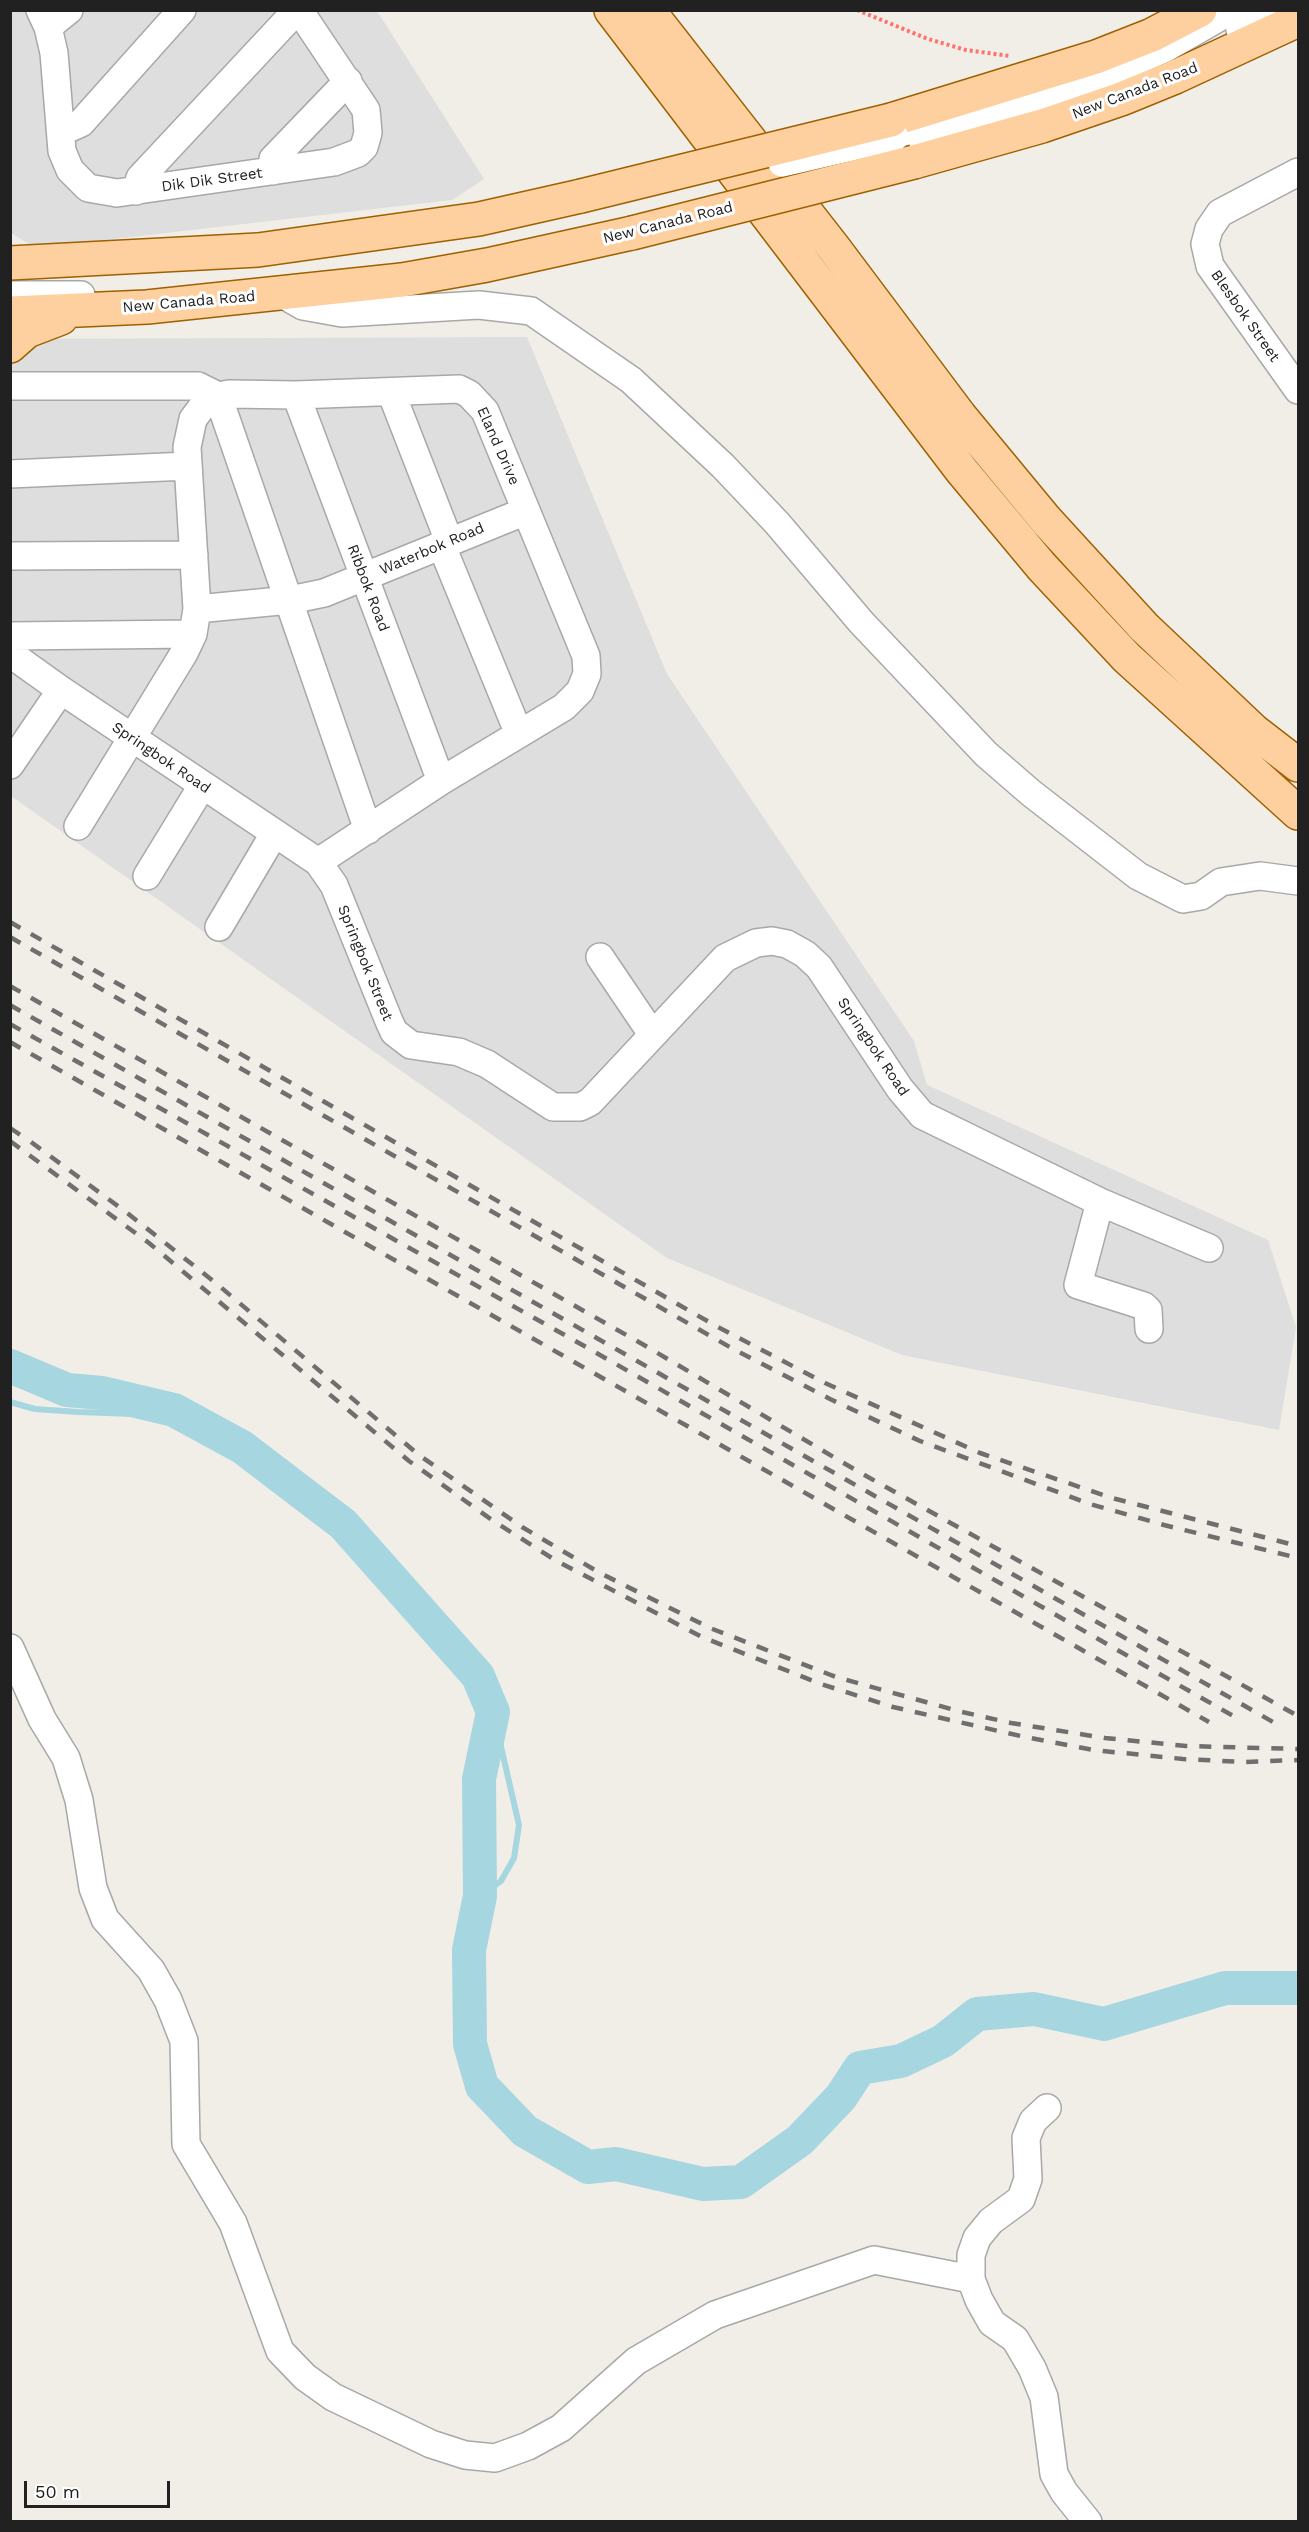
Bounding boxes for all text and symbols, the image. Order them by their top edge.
street label: New Canada Road [1070,59,1200,123]
street label: Dik Dik Street [160,164,264,196]
street label: New Canada Road [601,198,735,248]
street label: Blesbok Street [1207,267,1283,365]
street label: New Canada Road [122,287,256,317]
street label: Eland Drive [473,404,523,488]
street label: Waterbok Road [377,519,487,579]
street label: Ribbok Road [343,542,393,634]
street label: Springbok Road [108,718,214,798]
street label: Springbok Street [334,902,396,1024]
street label: Springbok Road [833,994,913,1100]
scale bar [27,2469,172,2507]
text: 50 m [35,2481,80,2502]

